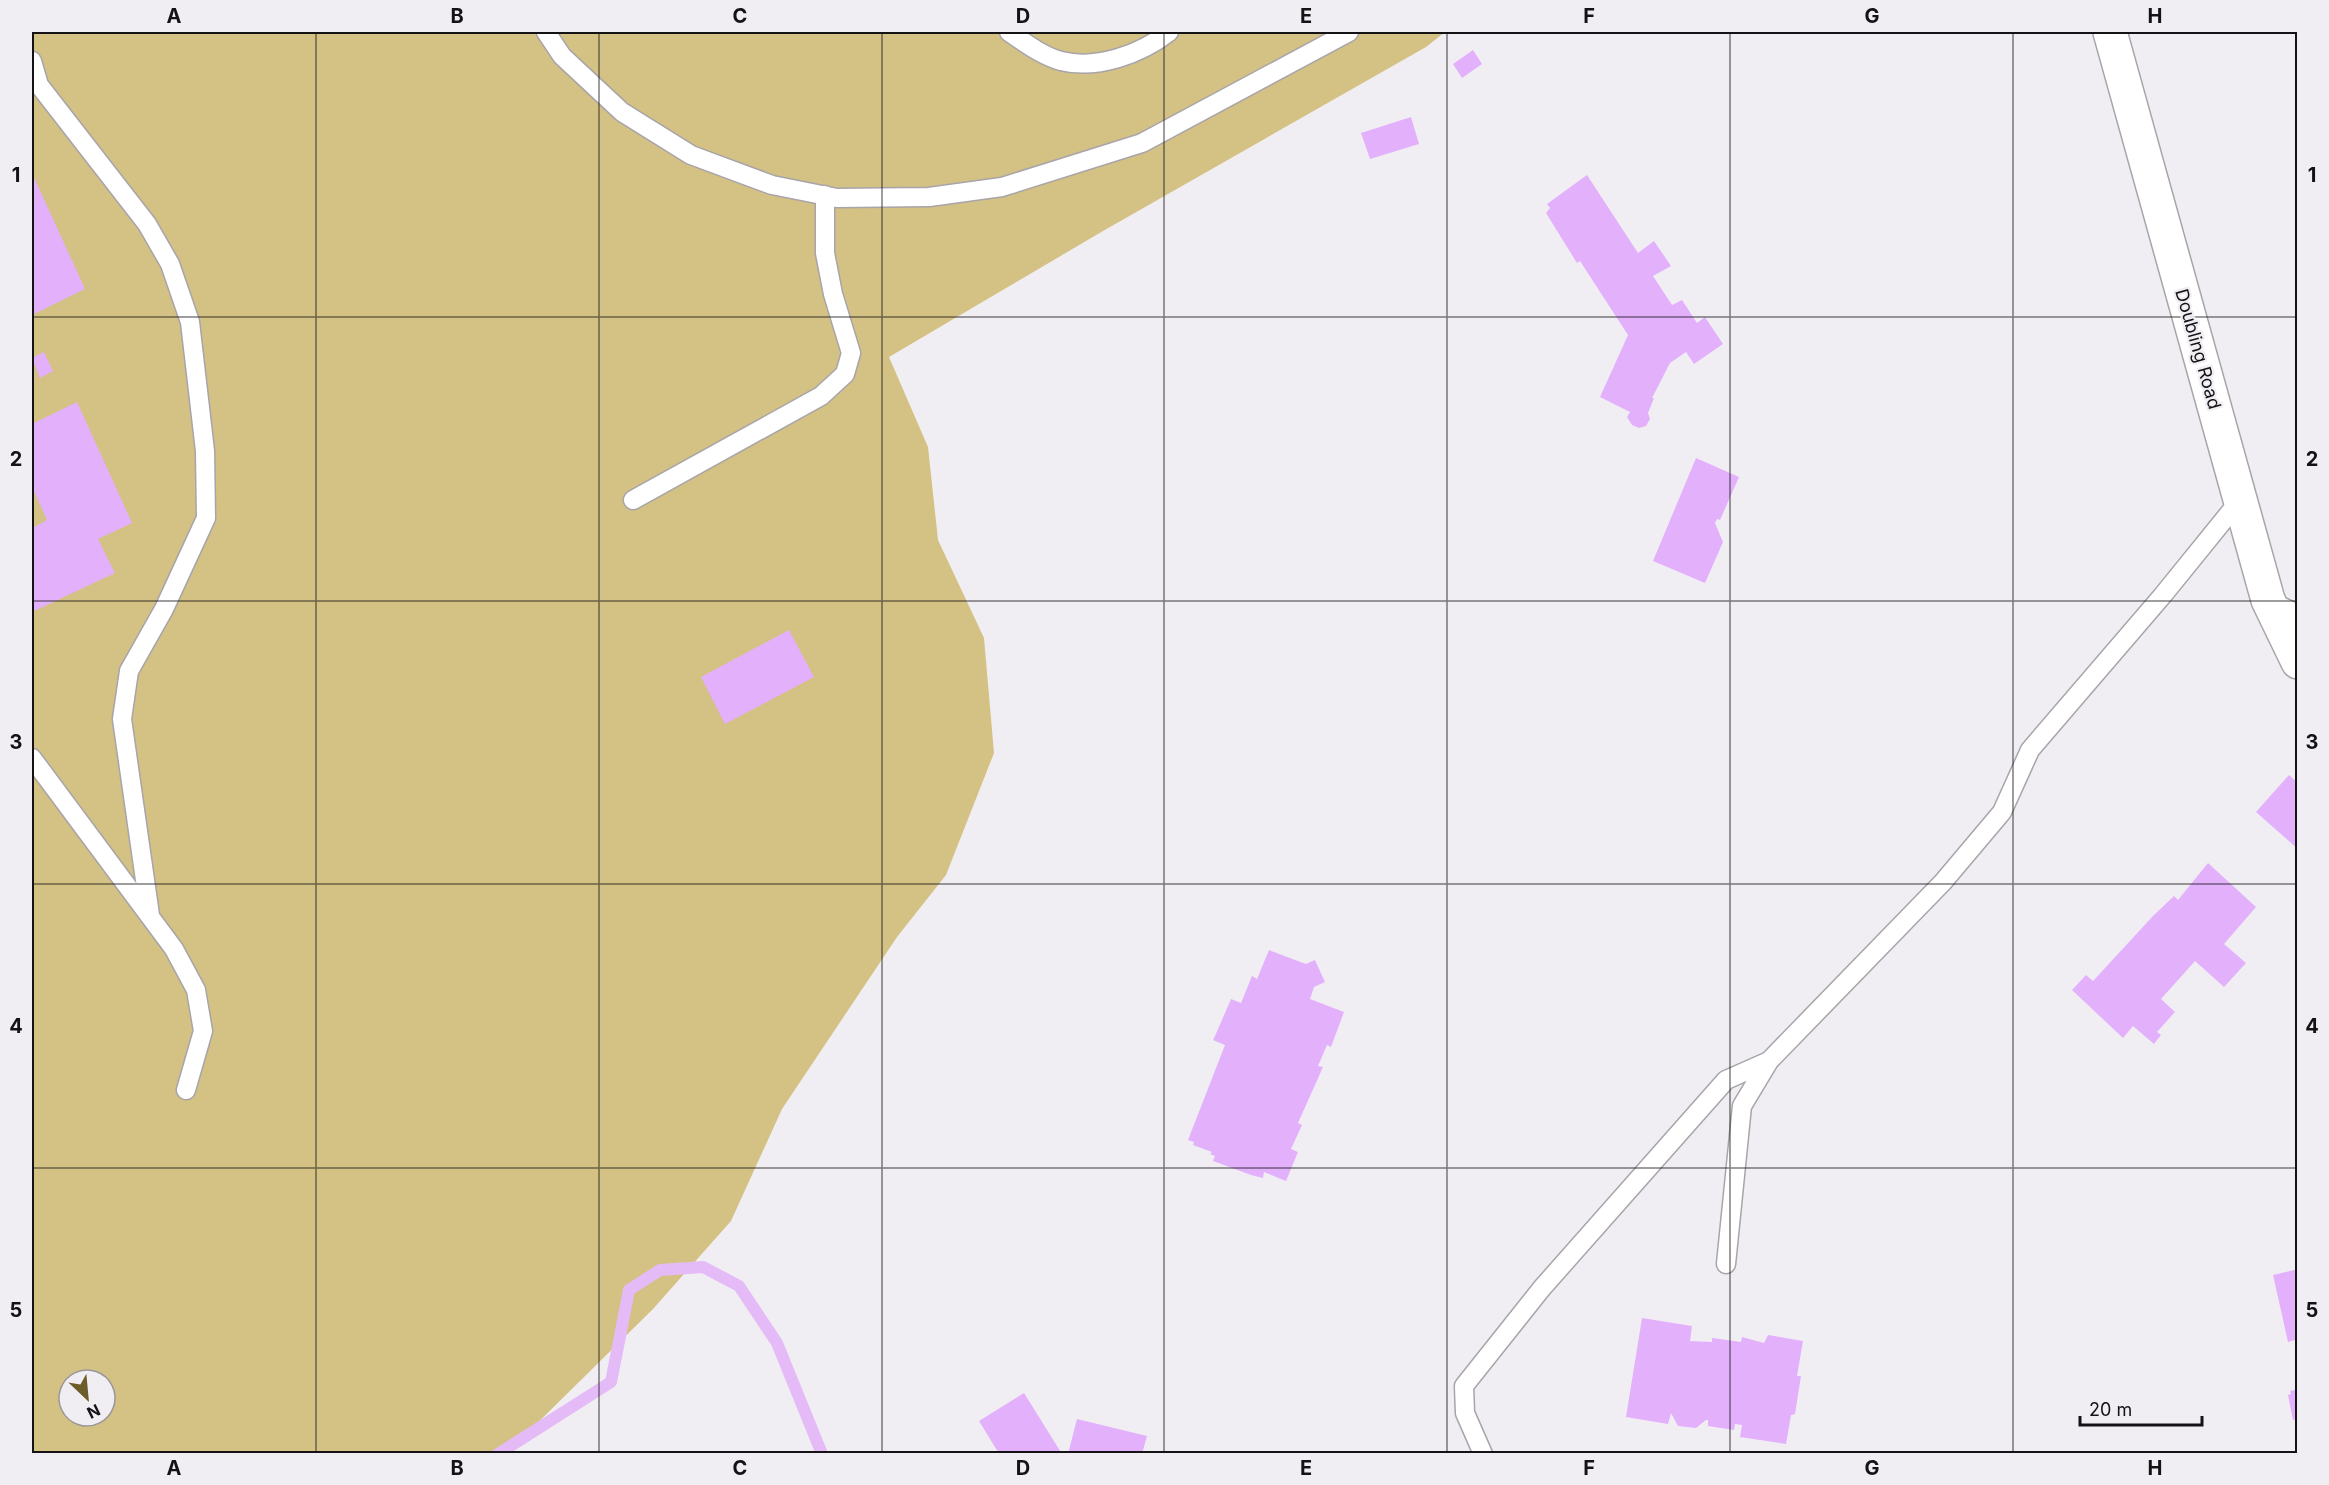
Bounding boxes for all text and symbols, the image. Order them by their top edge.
text: A [167,4,182,28]
text: B [450,4,464,28]
text: C [733,4,747,28]
text: D [1016,4,1030,28]
text: E [1300,4,1312,28]
text: F [1583,4,1595,28]
text: G [1864,4,1880,28]
text: H [2148,4,2162,28]
text: 1 [12,163,20,187]
text: 1 [2308,163,2316,187]
street label: Doubling Road [2171,286,2226,412]
text: 2 [10,447,22,471]
text: 2 [2306,447,2318,471]
text: 3 [10,730,22,754]
text: 3 [2306,730,2318,754]
text: 4 [9,1014,23,1038]
text: 4 [2305,1014,2319,1038]
text: 5 [10,1298,22,1322]
text: 5 [2306,1298,2318,1322]
north arrow [57,1368,117,1428]
scale bar [2080,1389,2202,1427]
text: 20 m [2089,1399,2132,1420]
text: N [84,1400,103,1423]
text: A [167,1456,182,1480]
text: B [450,1456,464,1480]
text: C [733,1456,747,1480]
text: D [1016,1456,1030,1480]
text: E [1300,1456,1312,1480]
text: F [1583,1456,1595,1480]
text: G [1864,1456,1880,1480]
text: H [2148,1456,2162,1480]

